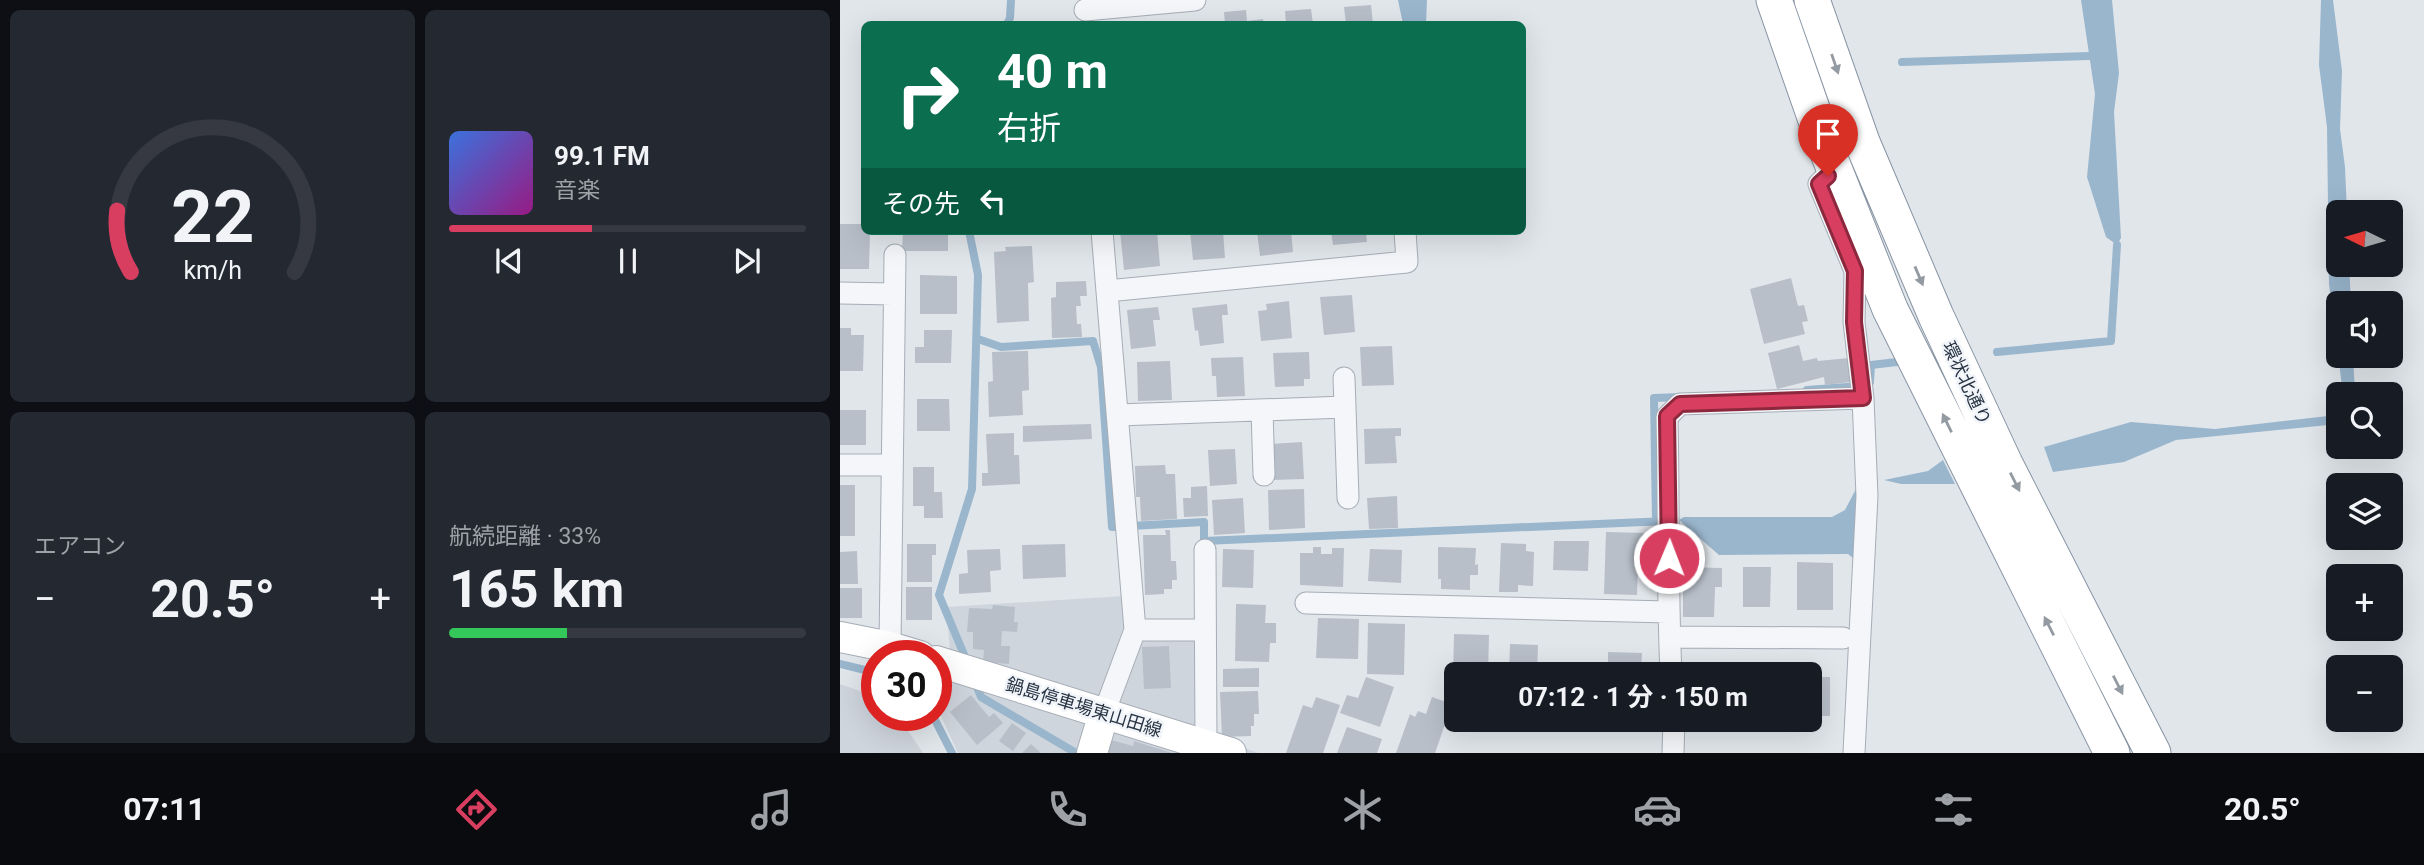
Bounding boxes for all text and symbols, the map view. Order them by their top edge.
text: 40 m [997,43,1108,100]
icon: right [882,49,973,140]
one-way arrow [1830,54,1841,75]
pin [1798,104,1858,176]
text: 右折 [997,109,1061,147]
icon: arrive [1809,115,1847,153]
text: 99.1 FM [554,141,650,171]
text: 22 [171,174,254,260]
text: 音楽 [554,177,600,204]
icon: left [974,182,1012,220]
text: その先 [882,189,960,219]
north arrow [2326,200,2403,276]
map controls [2326,200,2403,732]
icon: previous [490,242,528,280]
icon: pause [609,242,647,280]
icon: next [728,242,766,280]
text: km/h [183,256,242,285]
one-way arrow [1913,266,1924,287]
button: sound [2326,291,2403,368]
street label: 環状北通り [1938,338,1996,428]
button: search [2326,382,2403,459]
one-way arrow [1941,413,1952,433]
one-way arrow [2009,472,2020,492]
button: layers [2326,473,2403,550]
position arrow [1632,521,1706,595]
text: 航続距離 · 33% [449,523,601,550]
text: エアコン [34,533,126,560]
text: 165 km [449,559,624,620]
button: + [2326,564,2403,641]
text: 20.5° [150,569,275,630]
text: − [34,577,56,621]
text: + [369,577,391,621]
one-way arrow [2043,616,2054,636]
speed limit sign: 30 [861,640,952,731]
button: − [2326,655,2403,732]
street label: 鍋島停車場東山田線 [1003,673,1165,741]
one-way arrow [2113,675,2124,695]
text: 07:12 · 1 分 · 150 m [1518,682,1748,712]
icon: directions [452,785,501,834]
icon: music [747,785,796,834]
icon: phone [1043,785,1092,834]
icon: climate [1338,785,1387,834]
icon: car [1633,785,1682,834]
icon: filters [1929,785,1978,834]
text: 07:11 [123,790,206,828]
text: 20.5° [2224,790,2301,828]

